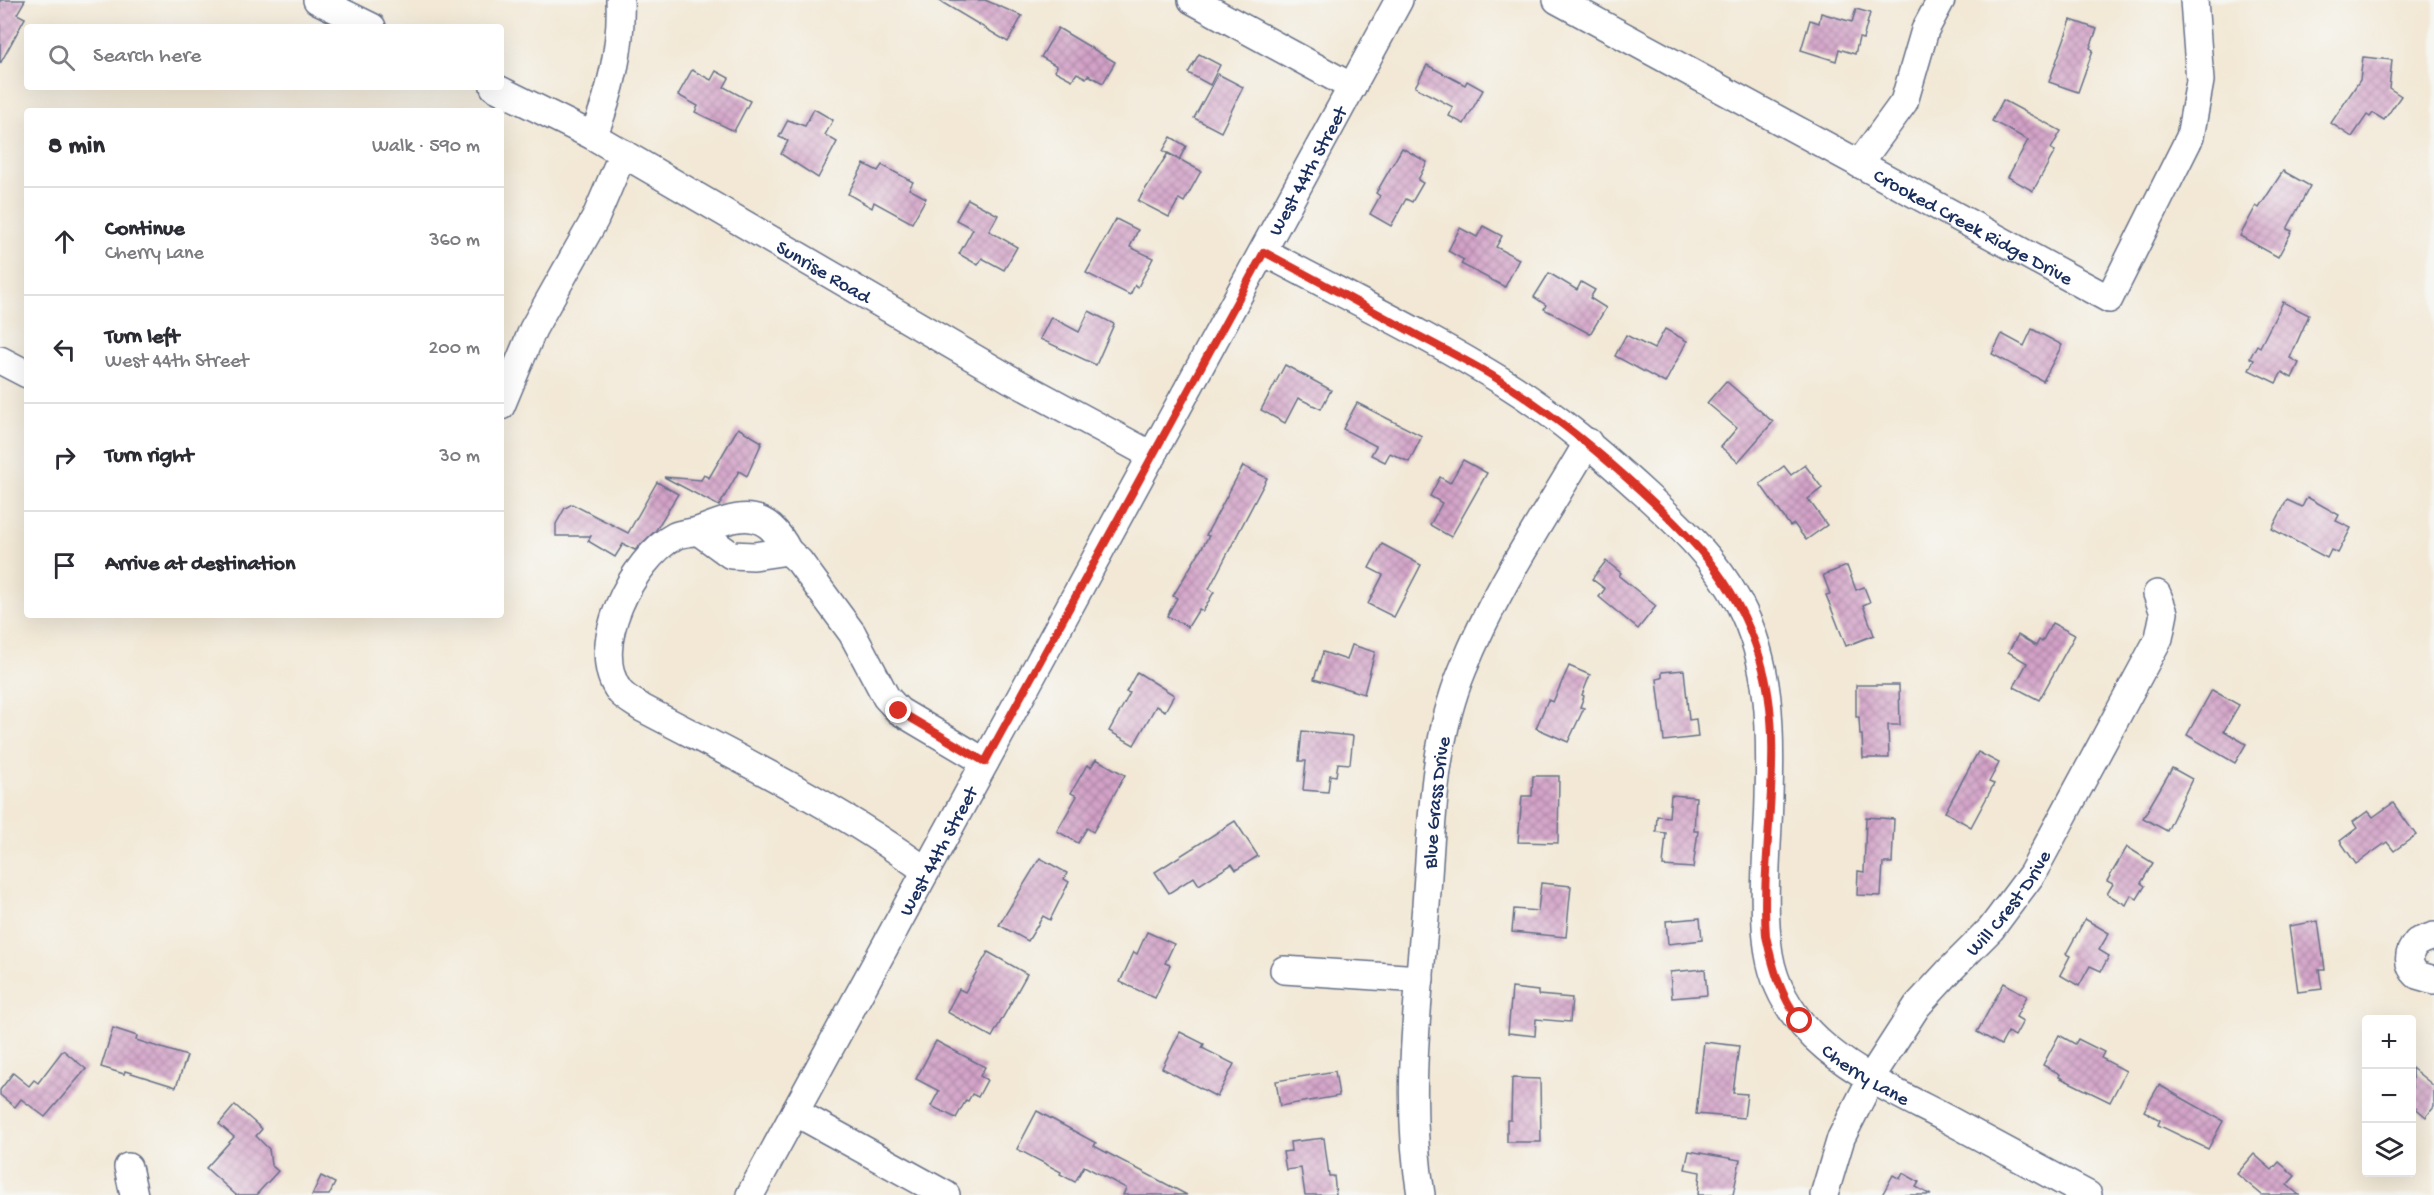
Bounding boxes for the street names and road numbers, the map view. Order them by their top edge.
street label: West 44th Street [1265,102,1355,241]
street label: Crooked Creek Ridge Drive [1868,166,2076,292]
street label: Sunrise Road [771,237,876,311]
street label: Blue Grass Drive [1420,734,1458,871]
street label: West 44th Street [896,782,985,921]
street label: Will Crest Drive [1962,847,2058,963]
street label: Cherry Lane [1815,1041,1913,1113]

